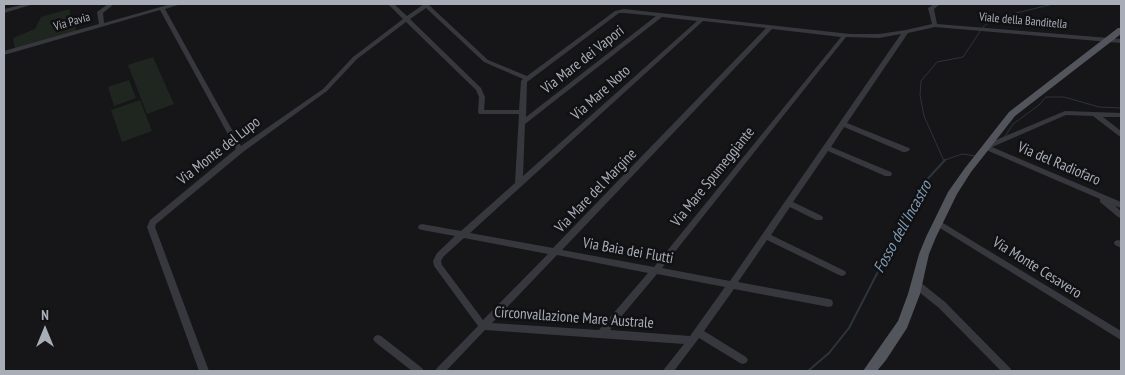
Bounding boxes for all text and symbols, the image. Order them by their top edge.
street label: Via Pavia [52,10,92,34]
street label: Viale della Banditella [978,10,1068,32]
street label: Via Mare dei Vapori [538,22,628,98]
street label: Via Mare Noto [568,62,634,124]
street label: Via Monte del Lupo [174,113,264,189]
street label: Via Mare Spumeggiante [667,124,759,230]
street label: Via del Radiofaro [1015,138,1103,190]
street label: Via Mare del Margine [551,145,641,237]
water label: Fosso dell'Incastro [870,178,936,276]
street label: Via Monte Cesavero [989,233,1085,303]
street label: Via Baia dei Flutti [581,234,675,268]
street label: Circonvallazione Mare Australe [494,303,654,333]
north arrow [20,305,70,355]
text: N [41,306,49,324]

